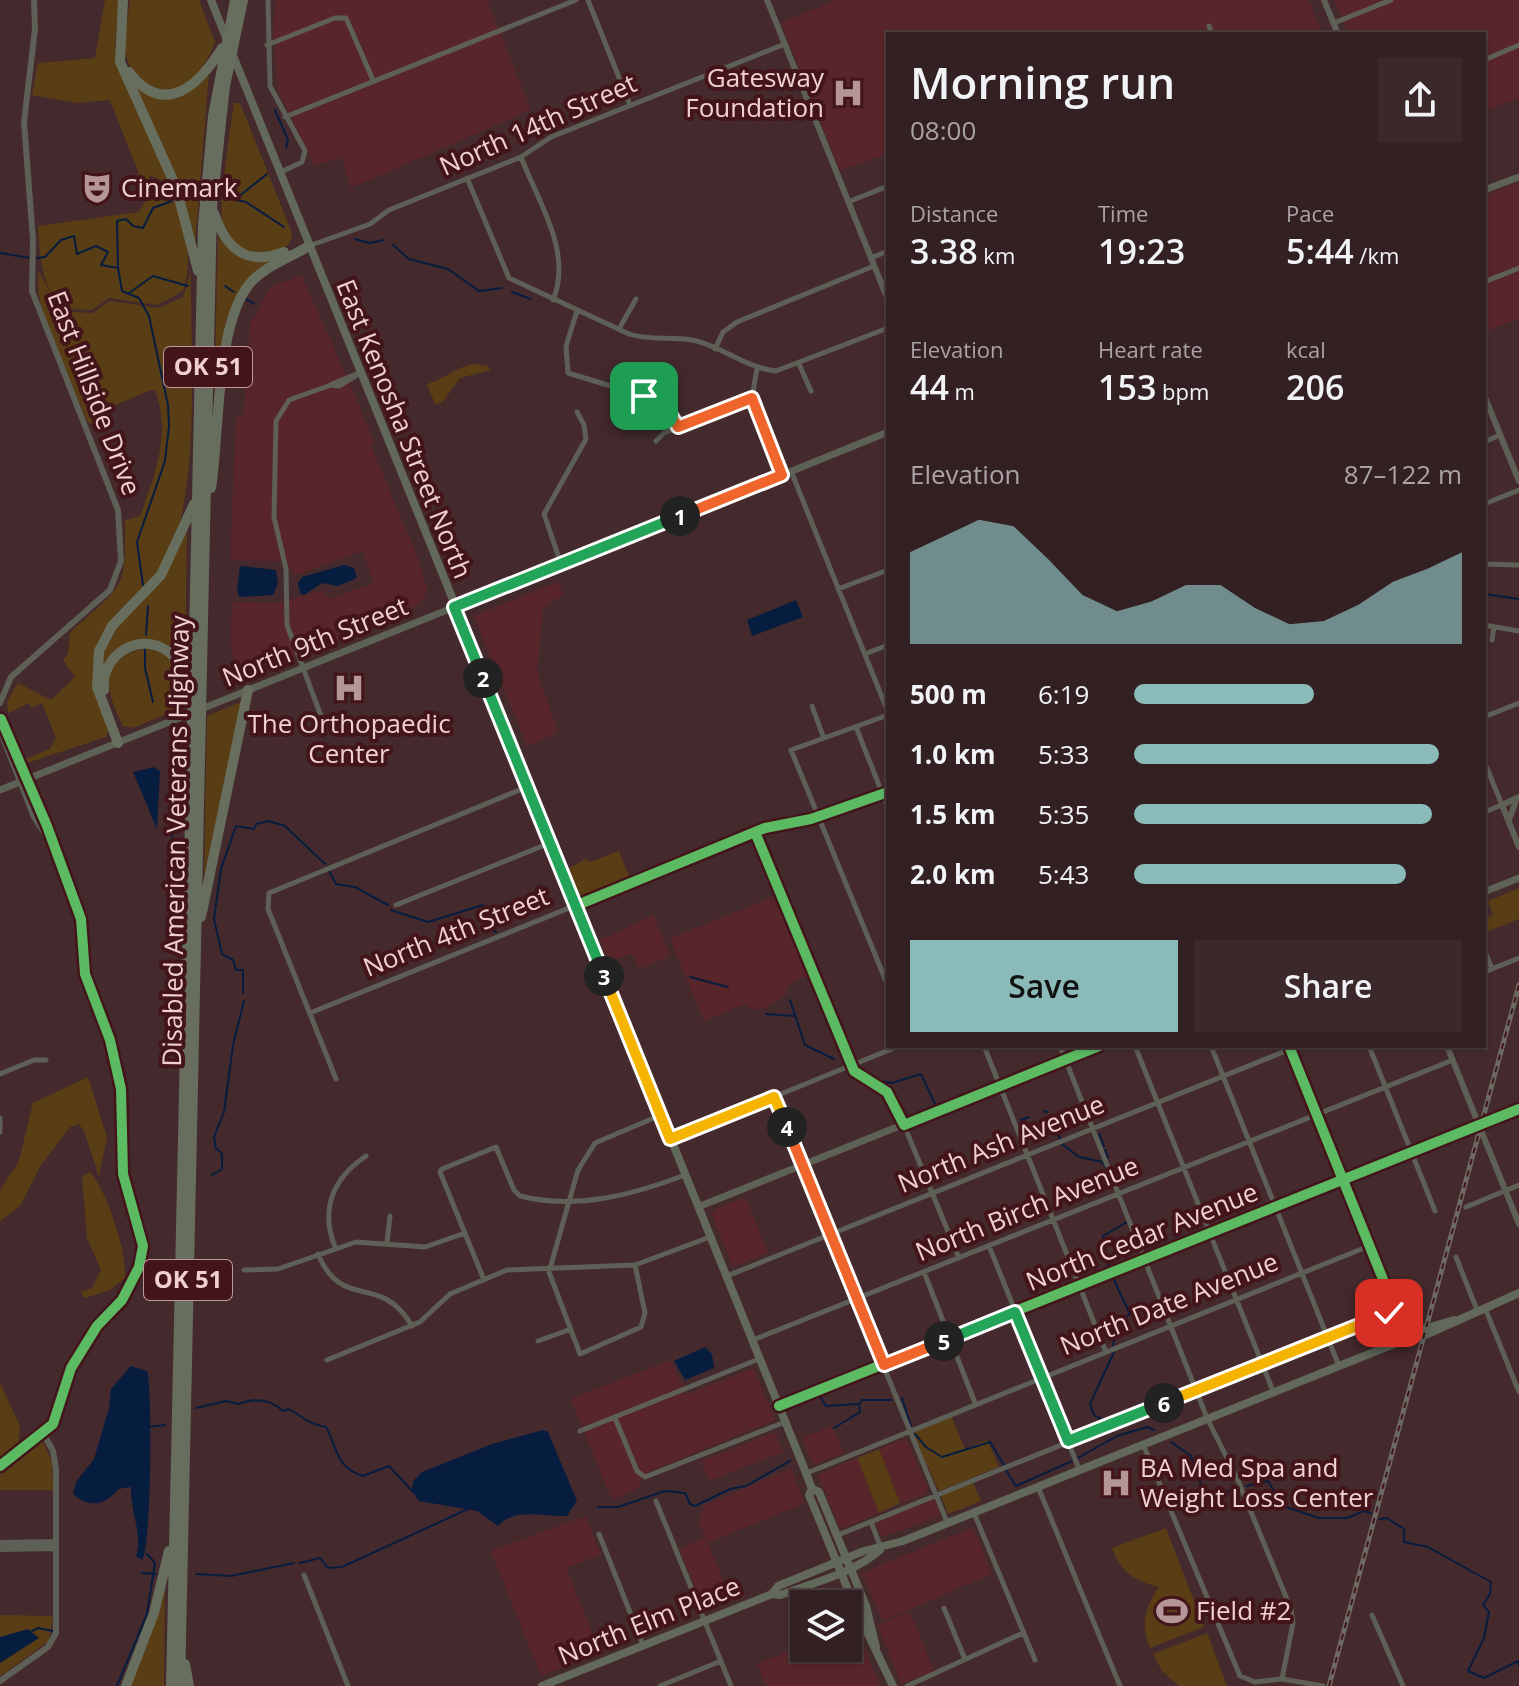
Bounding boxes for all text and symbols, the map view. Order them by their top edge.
text: Morning run [910,52,1175,112]
button: share [1378,58,1462,142]
place label: Gatesway Foundation [685,59,825,125]
street label: North 14th Street [433,64,642,184]
hospital icon: Gatesway Foundation [831,76,865,110]
text: 08:00 [910,112,976,148]
place label: Cinemark [121,169,238,205]
theatre icon: Cinemark [80,171,114,205]
text: Distance [910,198,998,228]
text: Time [1098,198,1148,228]
text: Pace [1286,198,1334,228]
text: 3.38 [910,228,978,274]
text: 19:23 [1098,228,1185,274]
text: 5:44 [1286,228,1354,274]
text: km [978,240,1015,270]
text: /km [1354,240,1399,270]
street label: East Kenosha Street North [328,274,481,583]
street label: East Hillside Drive [39,285,150,500]
text: Elevation [910,334,1003,364]
text: Heart rate [1098,334,1203,364]
text: kcal [1286,334,1326,364]
road number: OK 51 [164,347,252,387]
pin [610,362,678,430]
text: 44 [910,364,949,410]
text: 153 [1098,364,1156,410]
text: 206 [1286,364,1344,410]
icon: arrive [622,374,666,418]
text: m [949,376,975,406]
text: bpm [1156,376,1209,406]
text: Elevation [910,456,1020,492]
text: 87–122 m [1344,456,1462,492]
pin: 1 [660,496,700,536]
text: 1 [674,501,686,531]
street label: North 9th Street [216,587,413,695]
street label: Disabled American Veterans Highway [153,614,197,1067]
pin: 2 [463,658,503,698]
text: 2 [477,663,489,693]
hospital icon: The Orthopaedic Center [332,671,366,705]
text: 500 m [910,676,987,712]
text: 6:19 [1038,676,1089,712]
place label: The Orthopaedic Center [247,705,451,771]
text: 1.0 km [910,736,996,772]
text: 5:33 [1038,736,1089,772]
text: 1.5 km [910,796,996,832]
text: 5:35 [1038,796,1089,832]
text: 2.0 km [910,856,996,892]
text: 5:43 [1038,856,1089,892]
street label: North 4th Street [357,877,554,985]
button: Save [910,940,1178,1032]
button: Share [1194,940,1462,1032]
pin: 3 [584,956,624,996]
text: 3 [598,961,610,991]
street label: North Ash Avenue [892,1085,1109,1201]
pin: 4 [767,1107,807,1147]
text: 4 [781,1112,793,1142]
street label: North Birch Avenue [910,1147,1143,1269]
street label: North Cedar Avenue [1020,1173,1263,1299]
street label: North Date Avenue [1054,1243,1283,1363]
road number: OK 51 [144,1260,232,1300]
pin [1355,1279,1423,1347]
icon: check [1367,1291,1411,1335]
pin: 5 [924,1321,964,1361]
text: 5 [938,1326,950,1356]
pin: 6 [1144,1383,1184,1423]
text: 6 [1158,1388,1170,1418]
place label: BA Med Spa and Weight Loss Center [1140,1449,1374,1515]
hospital icon: BA Med Spa and Weight Loss Center [1099,1466,1133,1500]
street label: North Elm Place [552,1567,745,1673]
map controls [790,1590,862,1662]
button: layers [790,1590,862,1662]
place label: Field #2 [1196,1592,1291,1628]
sports icon: Field #2 [1155,1594,1189,1628]

